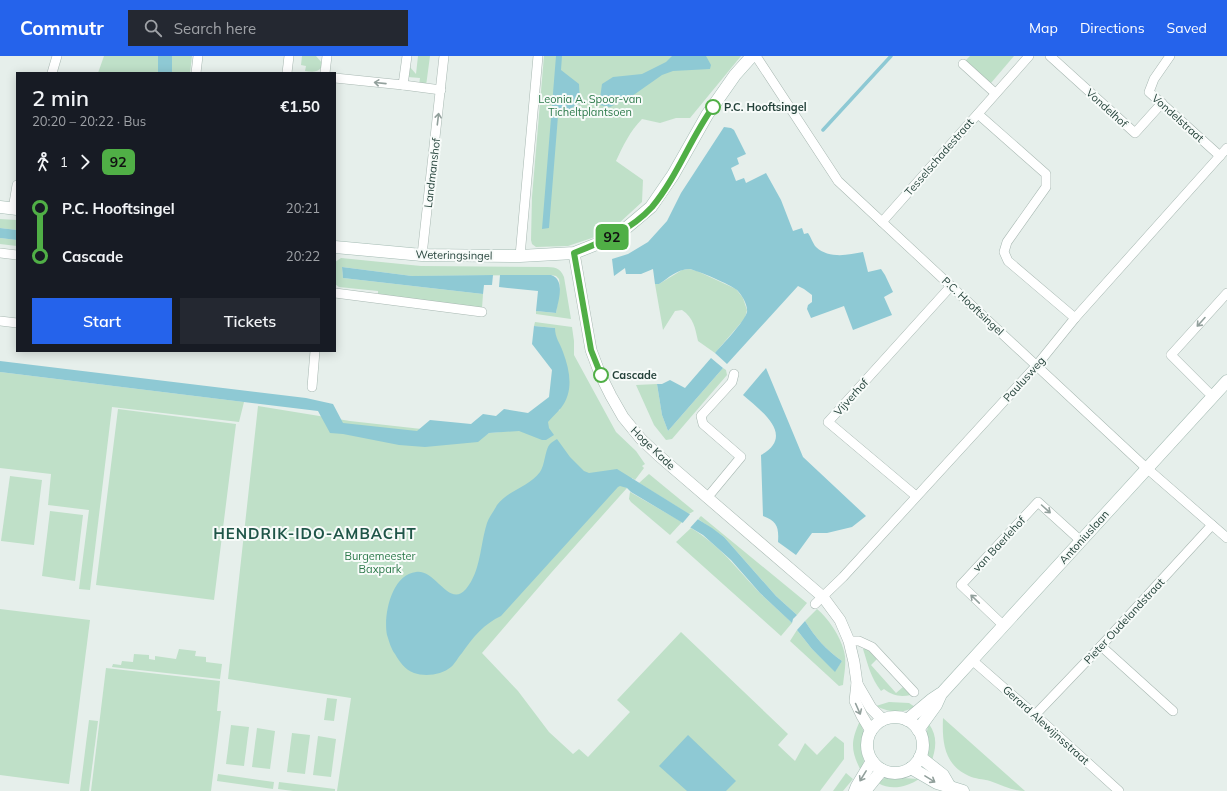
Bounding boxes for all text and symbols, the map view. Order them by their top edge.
search box [128,10,408,46]
text: Commutr [20,16,104,40]
icon: search [142,17,164,39]
text: Search here [174,19,256,38]
text: Map [1029,19,1058,37]
text: Directions [1080,19,1145,37]
text: Saved [1167,19,1207,37]
one-way arrow [374,79,387,87]
text: 2 min [32,84,89,112]
street label: Vondelhof [1083,86,1131,131]
street label: Vondelstraat [1149,91,1207,145]
park label: Leonia A. Spoor-van Ticheltplantsoen [538,92,642,119]
text: €1.50 [280,97,320,116]
marker: P.C. Hooftsingel [705,99,721,115]
place label: P.C. Hooftsingel [724,100,807,114]
text: 20:20 – 20:22 · Bus [32,113,146,129]
one-way arrow [434,113,442,126]
street label: Tesselschadestraat [902,115,977,199]
street label: Landmanshof [421,137,443,209]
icon: walk [32,151,54,173]
icon: forward [74,151,96,173]
text: 92 [110,153,127,171]
text: 1 [60,154,68,170]
text: P.C. Hooftsingel [62,199,175,218]
text: 20:21 [286,200,320,216]
line badge: 92 [594,224,630,250]
text: 92 [604,228,620,246]
text: Cascade [62,247,123,266]
street label: Weteringsingel [415,247,493,263]
text: 20:22 [286,248,320,264]
street label: P.C. Hooftsingel [939,274,1007,338]
button: Start [32,298,172,344]
button: Tickets [180,298,320,344]
one-way arrow [1197,316,1206,326]
street label: Paulusweg [1000,353,1048,405]
marker: Cascade [593,367,609,383]
place label: Cascade [612,368,657,382]
street label: Vijverhof [831,375,871,418]
street label: Hoge Kade [628,423,678,473]
one-way arrow [1040,504,1050,513]
street label: Antoniuslaan [1056,507,1112,567]
street label: van Baerlehof [970,513,1028,575]
district label: HENDRIK-IDO-AMBACHT [213,524,417,543]
park label: Burgemeester Baxpark [344,549,416,576]
street label: Pieter Oudelandstraat [1081,575,1168,667]
one-way arrow [970,594,980,604]
street label: Gerard Alewijnsstraat [1000,682,1092,768]
one-way arrow [855,702,863,714]
one-way arrow [859,770,867,781]
one-way arrow [924,775,935,783]

